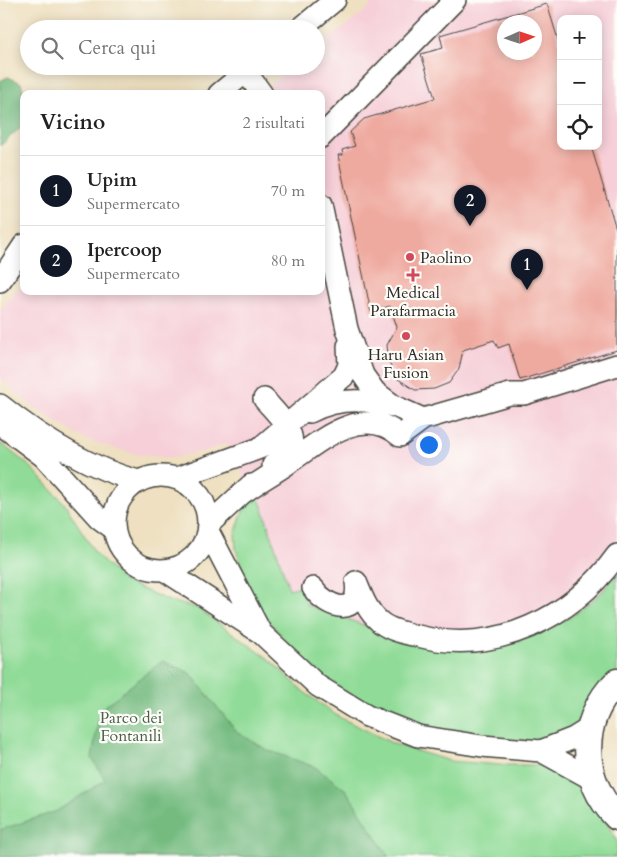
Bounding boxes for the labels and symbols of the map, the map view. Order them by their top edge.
north arrow [497,15,542,60]
pin: 2 [454,185,486,226]
place label: Paolino [420,247,472,269]
pin: 1 [511,249,543,290]
marker: Paolino [404,251,416,263]
marker: Medical Parafarmacia [407,269,419,281]
place label: Medical Parafarmacia [370,282,456,322]
marker: Haru Asian Fusion [400,330,412,342]
place label: Haru Asian Fusion [368,344,444,384]
your location [416,432,442,458]
park label: Parco dei Fontanili [100,707,163,747]

